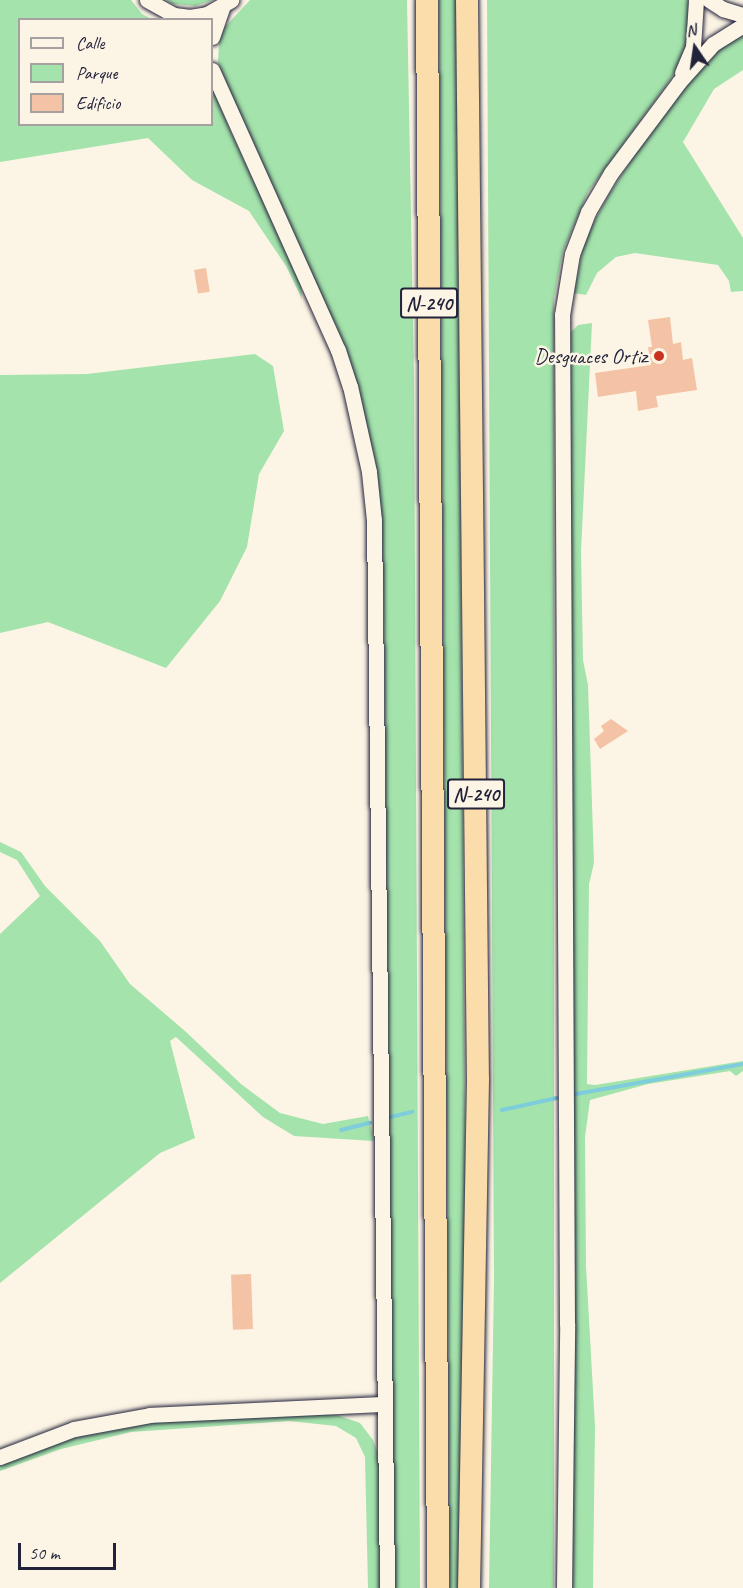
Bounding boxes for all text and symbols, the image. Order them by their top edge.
legend [18,18,213,126]
north arrow [665,18,725,78]
text: N [684,20,698,41]
text: Calle [76,32,104,54]
text: Parque [76,62,117,84]
text: Edificio [76,92,120,114]
road number: N-240 [399,286,459,320]
place label: Desguaces Ortiz [534,343,647,369]
marker: Desguaces Ortiz [652,349,666,363]
road number: N-240 [446,777,506,811]
scale bar [21,1531,118,1569]
text: 50 m [29,1542,60,1564]

